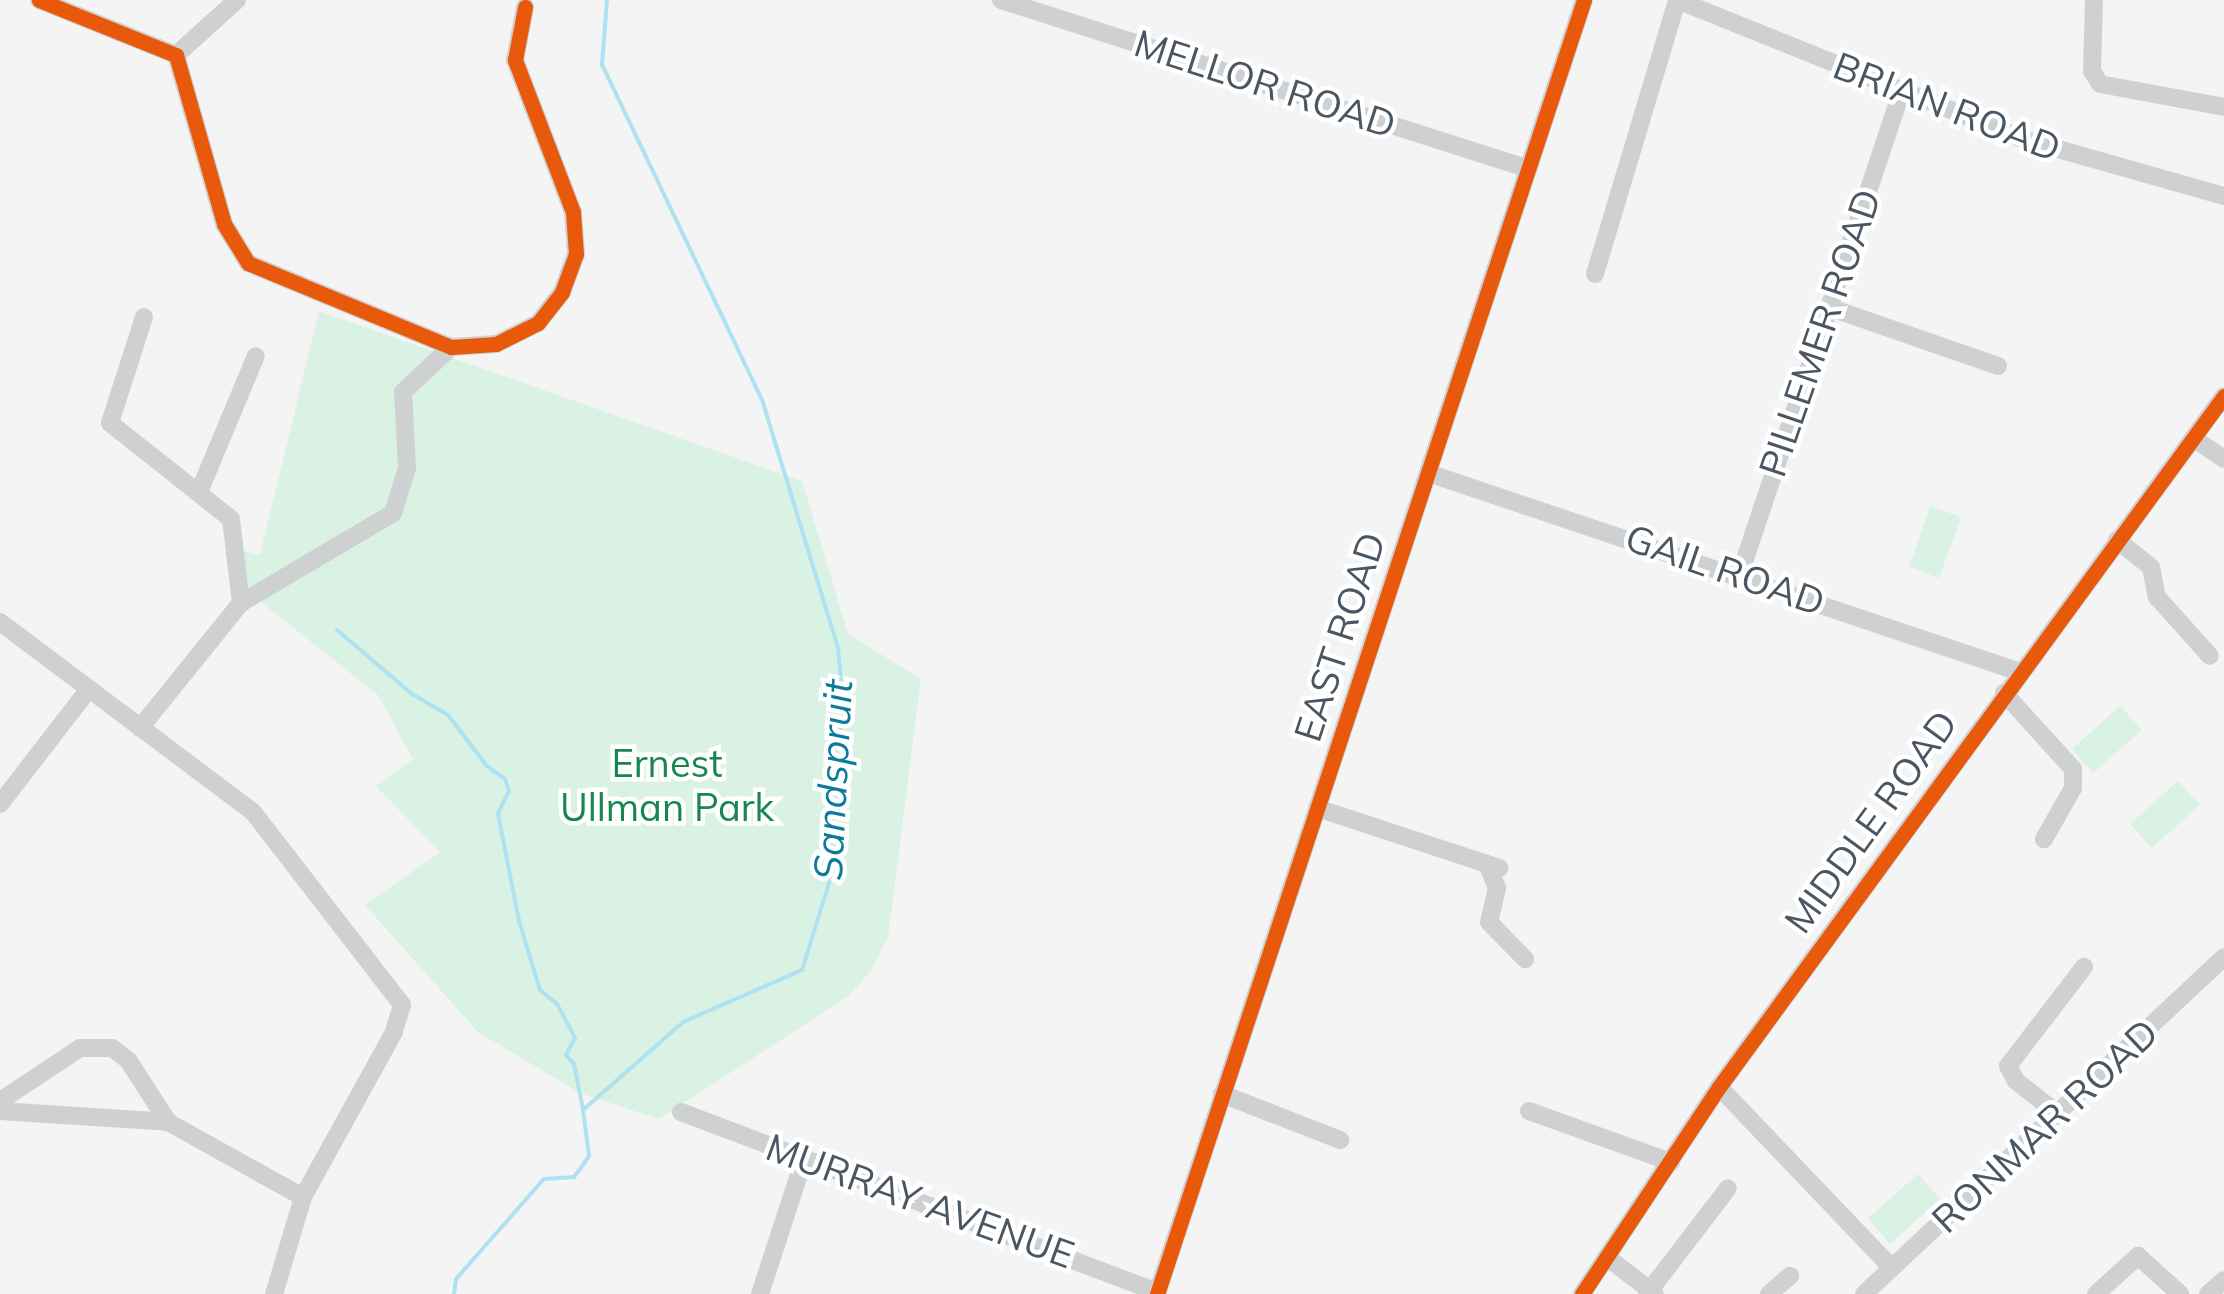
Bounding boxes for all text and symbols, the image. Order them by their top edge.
street label: MELLOR ROAD [1129,20,1401,148]
street label: BRIAN ROAD [1827,43,2067,171]
street label: PILLEMER ROAD [1749,183,1891,483]
street label: GAIL ROAD [1619,515,1831,625]
street label: EAST ROAD [1285,527,1395,747]
water label: Sandspruit [803,678,861,882]
street label: MIDDLE ROAD [1775,702,1967,942]
park label: Ernest Ullman Park [560,741,774,831]
street label: RONMAR ROAD [1923,1010,2167,1242]
street label: MURRAY AVENUE [760,1124,1080,1278]

